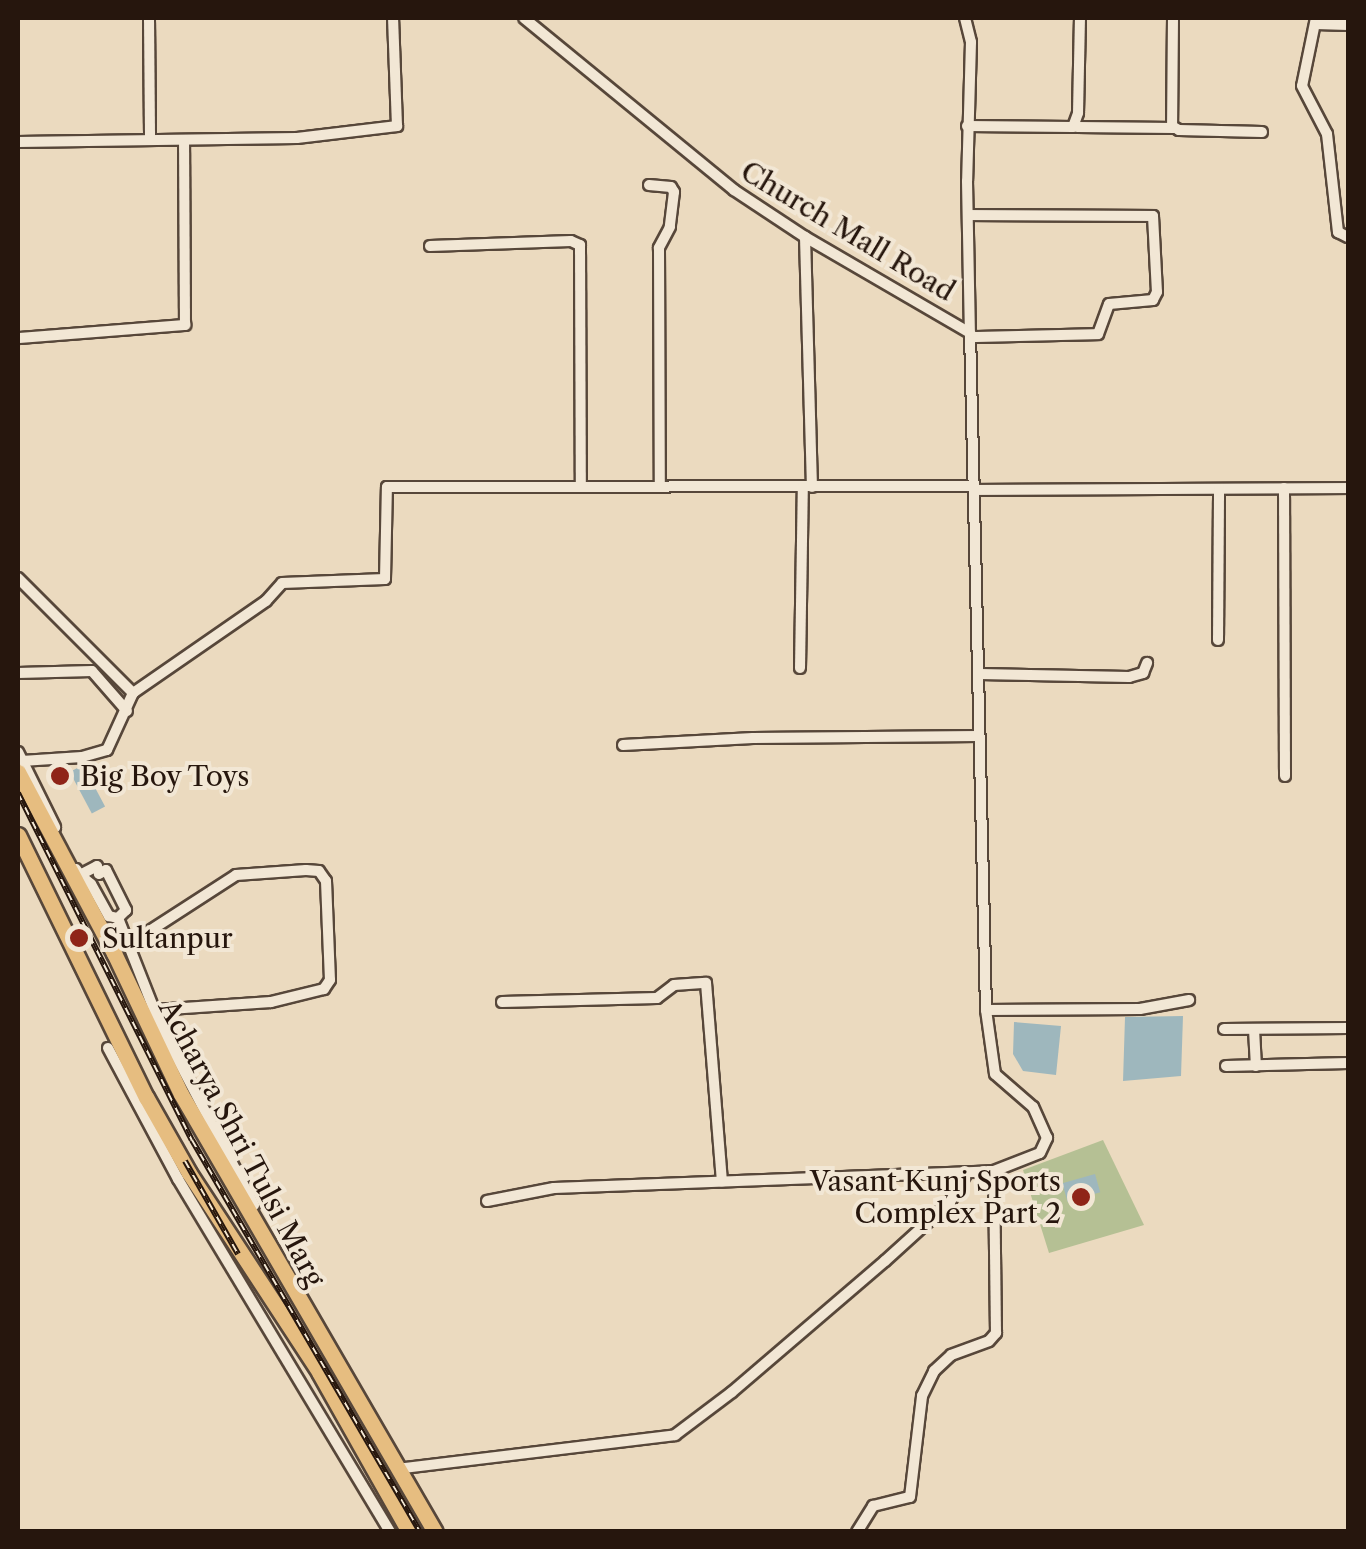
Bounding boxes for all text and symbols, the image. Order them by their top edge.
street label: Church Mall Road [735,154,961,308]
place label: Big Boy Toys [80,759,251,793]
marker: Big Boy Toys [49,765,71,787]
place label: Sultanpur [102,921,233,955]
marker: Sultanpur [66,925,92,951]
street label: Acharya Shri Tulsi Marg [152,993,332,1293]
place label: Vasant Kunj Sports Complex Part 2 [810,1164,1061,1230]
marker: Vasant Kunj Sports Complex Part 2 [1070,1186,1092,1208]

